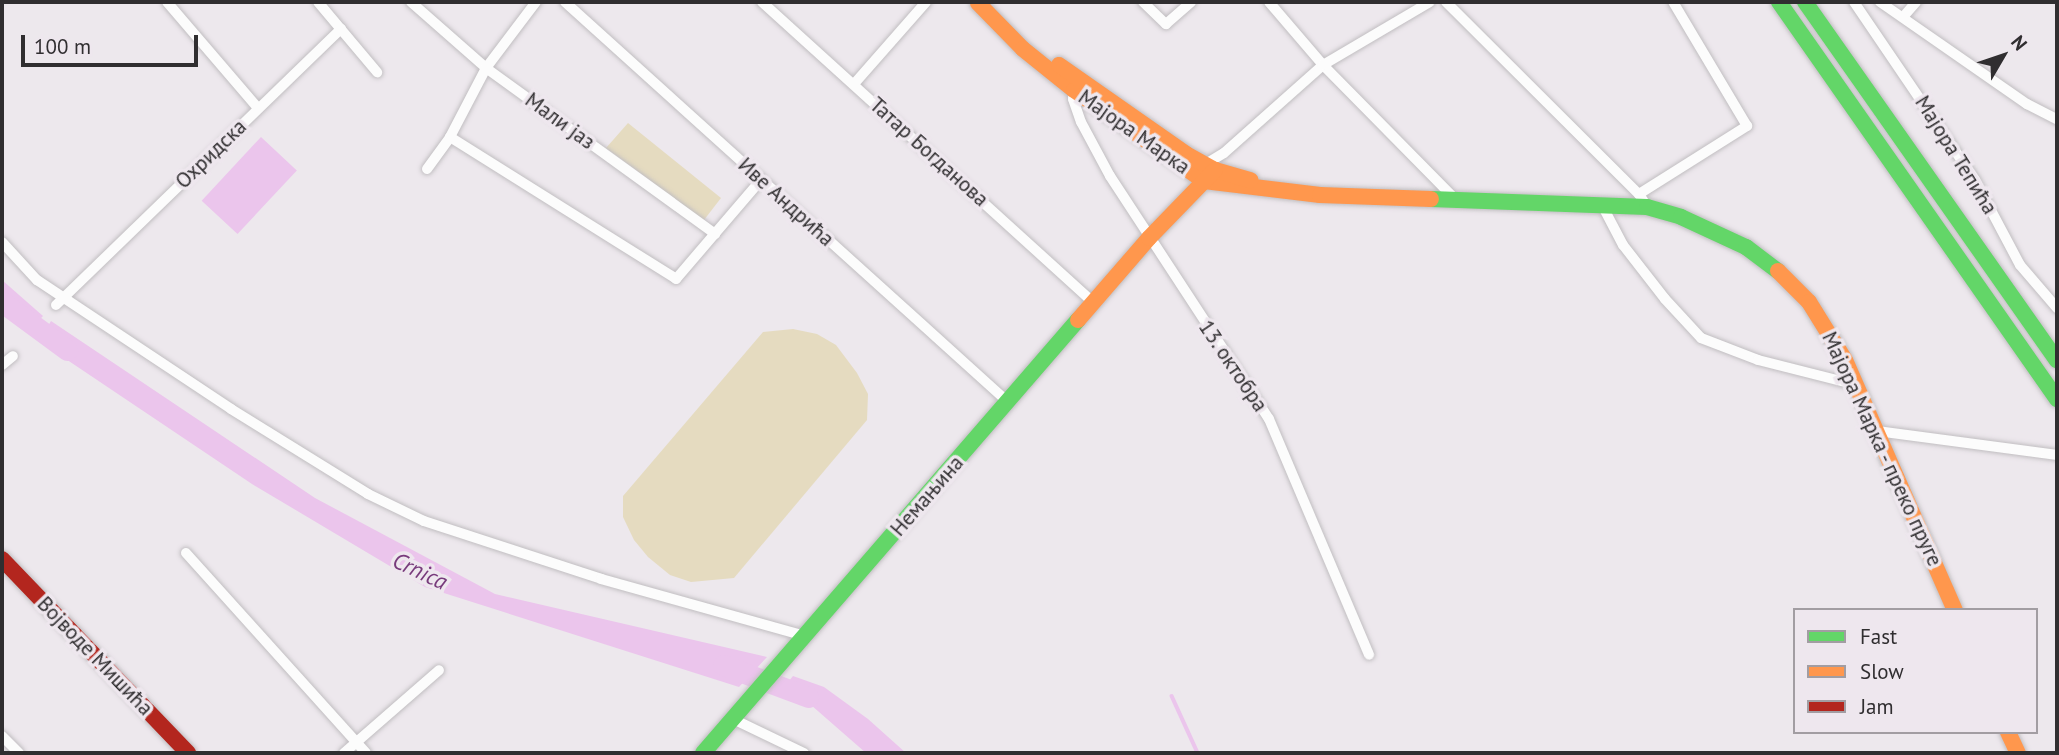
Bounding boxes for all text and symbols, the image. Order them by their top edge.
scale bar [24,21,201,65]
north arrow [1968,21,2038,91]
text: N [2006,30,2033,55]
text: 100 m [34,33,91,60]
street label: Мајора Марка [1073,84,1195,180]
street label: Мали јаз [520,87,600,155]
street label: Мајора Тепића [1909,91,2003,219]
street label: Татар Богданова [865,92,993,212]
street label: Охридска [170,114,252,194]
street label: Иве Андрића [733,152,839,252]
street label: 13. октобра [1193,315,1273,417]
street label: Мајора Марка - преко пруге [1816,326,1948,572]
street label: Немањина [885,451,969,541]
water label: Crnica [388,546,452,596]
street label: Војводе Мишића [32,591,158,721]
legend [1793,608,2038,734]
text: Fast [1860,623,1897,650]
text: Slow [1860,658,1904,685]
text: Jam [1860,693,1894,720]

